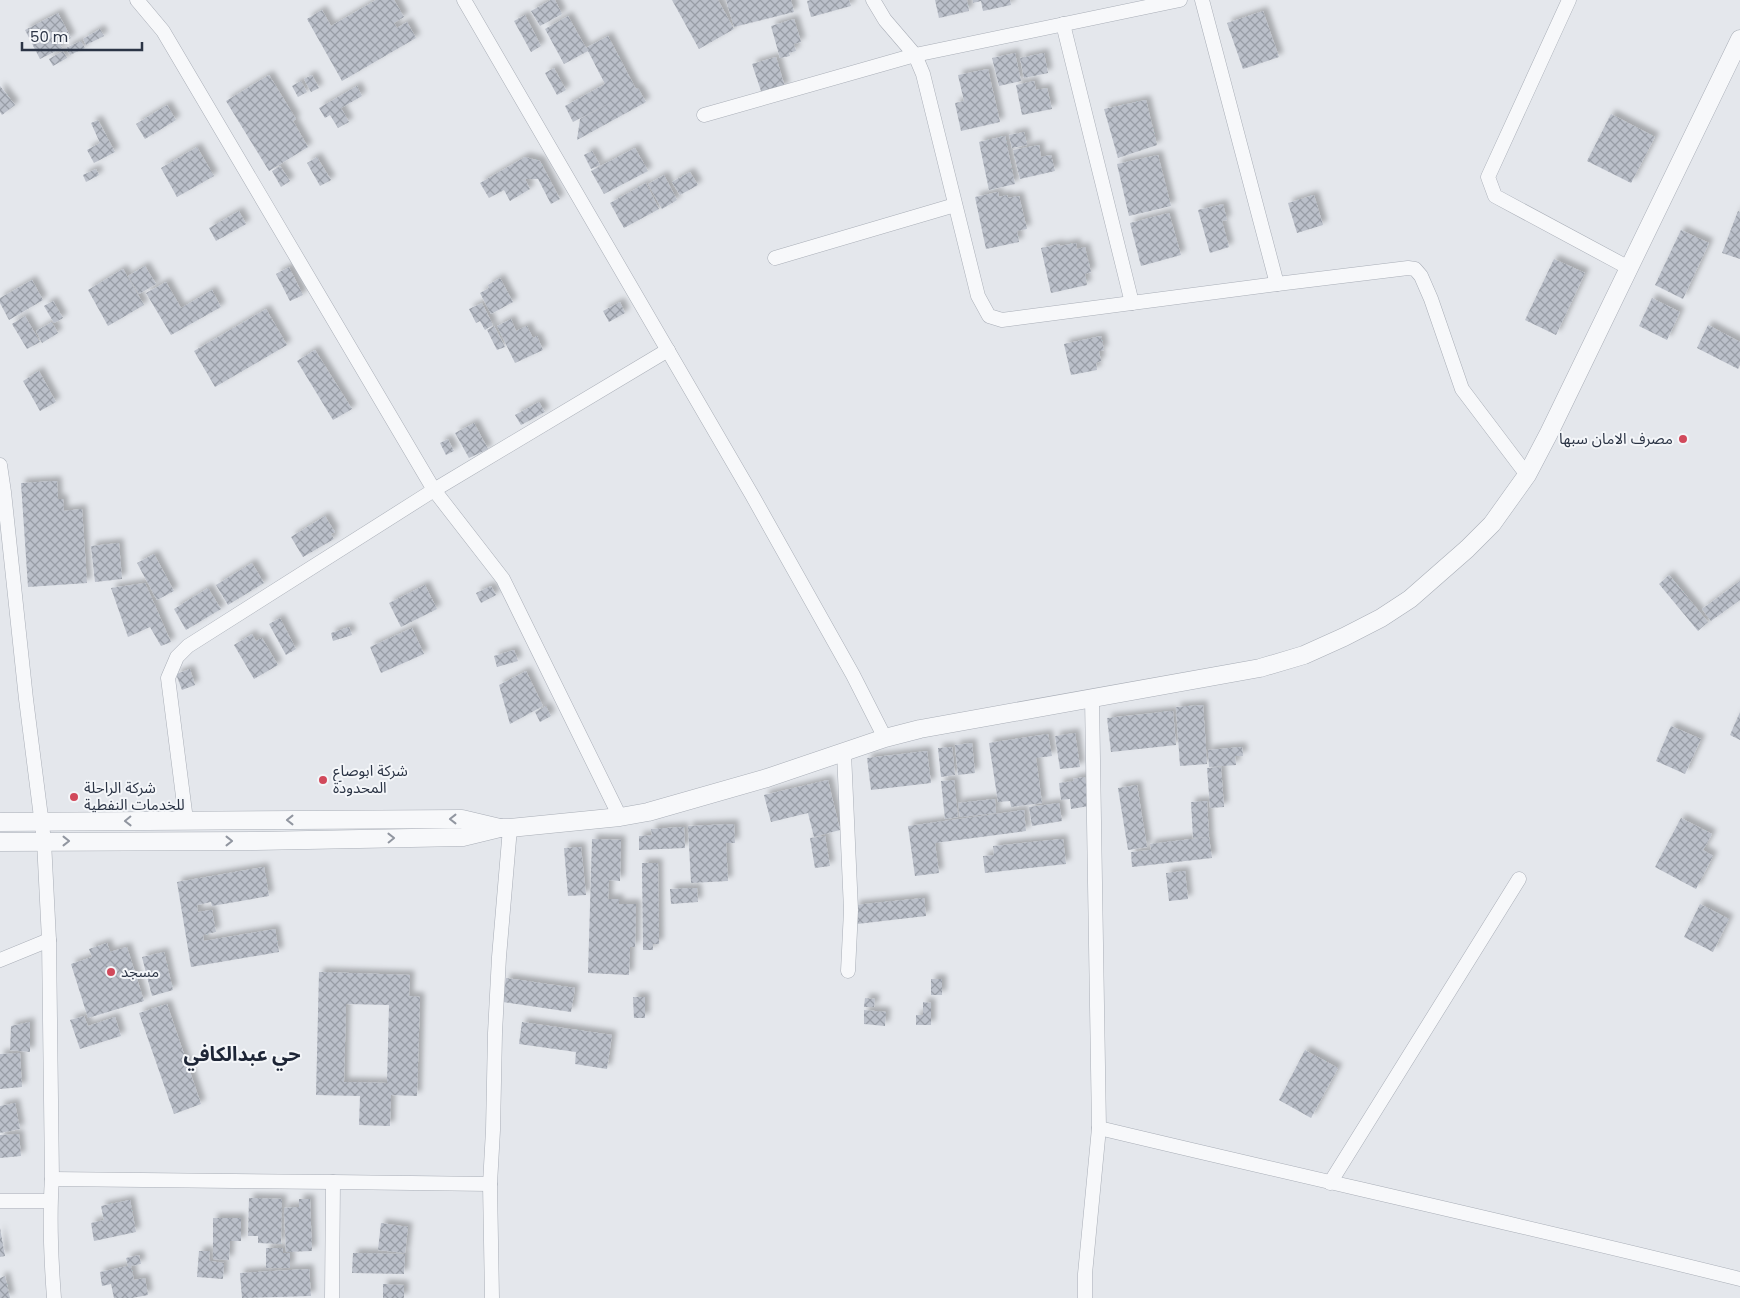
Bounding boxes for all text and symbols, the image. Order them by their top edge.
scale bar [22,20,142,52]
text: 50 m [30,26,68,47]
place label: مصرف الامان سبها [1559,428,1673,449]
marker: مصرف الامان سبها [1677,433,1689,445]
place label: شركة ابوصاع المحدودة [333,760,408,798]
marker: شركة ابوصاع المحدودة [317,774,329,786]
place label: شركة الراحلة للخدمات النفطية [84,777,185,815]
marker: شركة الراحلة للخدمات النفطية [68,791,80,803]
one-way arrow [448,814,456,824]
one-way arrow [286,815,294,825]
one-way arrow [123,816,131,826]
one-way arrow [388,833,395,843]
one-way arrow [62,836,70,846]
one-way arrow [225,836,233,846]
place label: مسجد [121,961,159,982]
marker: مسجد [105,966,117,978]
district label: حي عبدالكافي [183,1040,301,1071]

